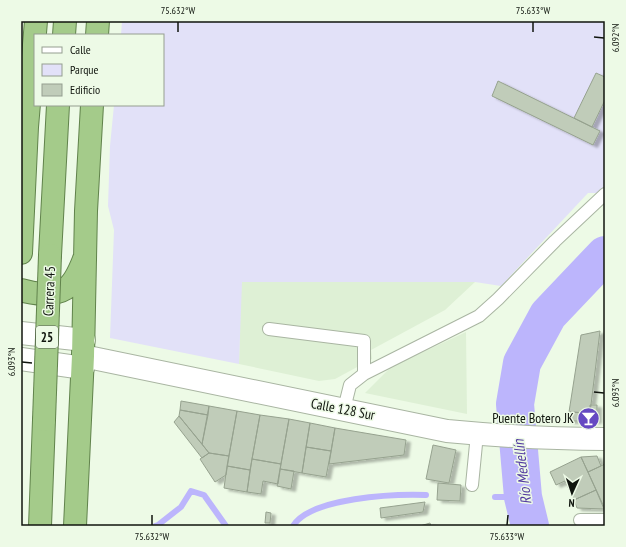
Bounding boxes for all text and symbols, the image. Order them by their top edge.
text: 75.632°W [161,4,195,17]
text: 75.633°W [516,4,550,17]
text: 6.092°N [609,24,622,52]
legend [34,34,164,106]
text: Calle [70,42,91,57]
text: Parque [70,62,99,77]
text: Edificio [70,82,100,97]
street label: Carrera 45 [39,266,59,316]
road number: 25 [36,326,58,348]
text: 6.093°N [5,348,18,376]
text: 6.093°N [609,379,622,407]
street label: Calle 128 Sur [309,394,377,424]
bar icon: Puente Botero JK [576,405,602,431]
place label: Puente Botero JK [492,409,574,427]
water label: Río Medellín [508,437,535,506]
north arrow [552,473,592,513]
text: N [568,496,575,510]
text: 75.632°W [135,530,169,543]
text: 75.633°W [490,530,524,543]

